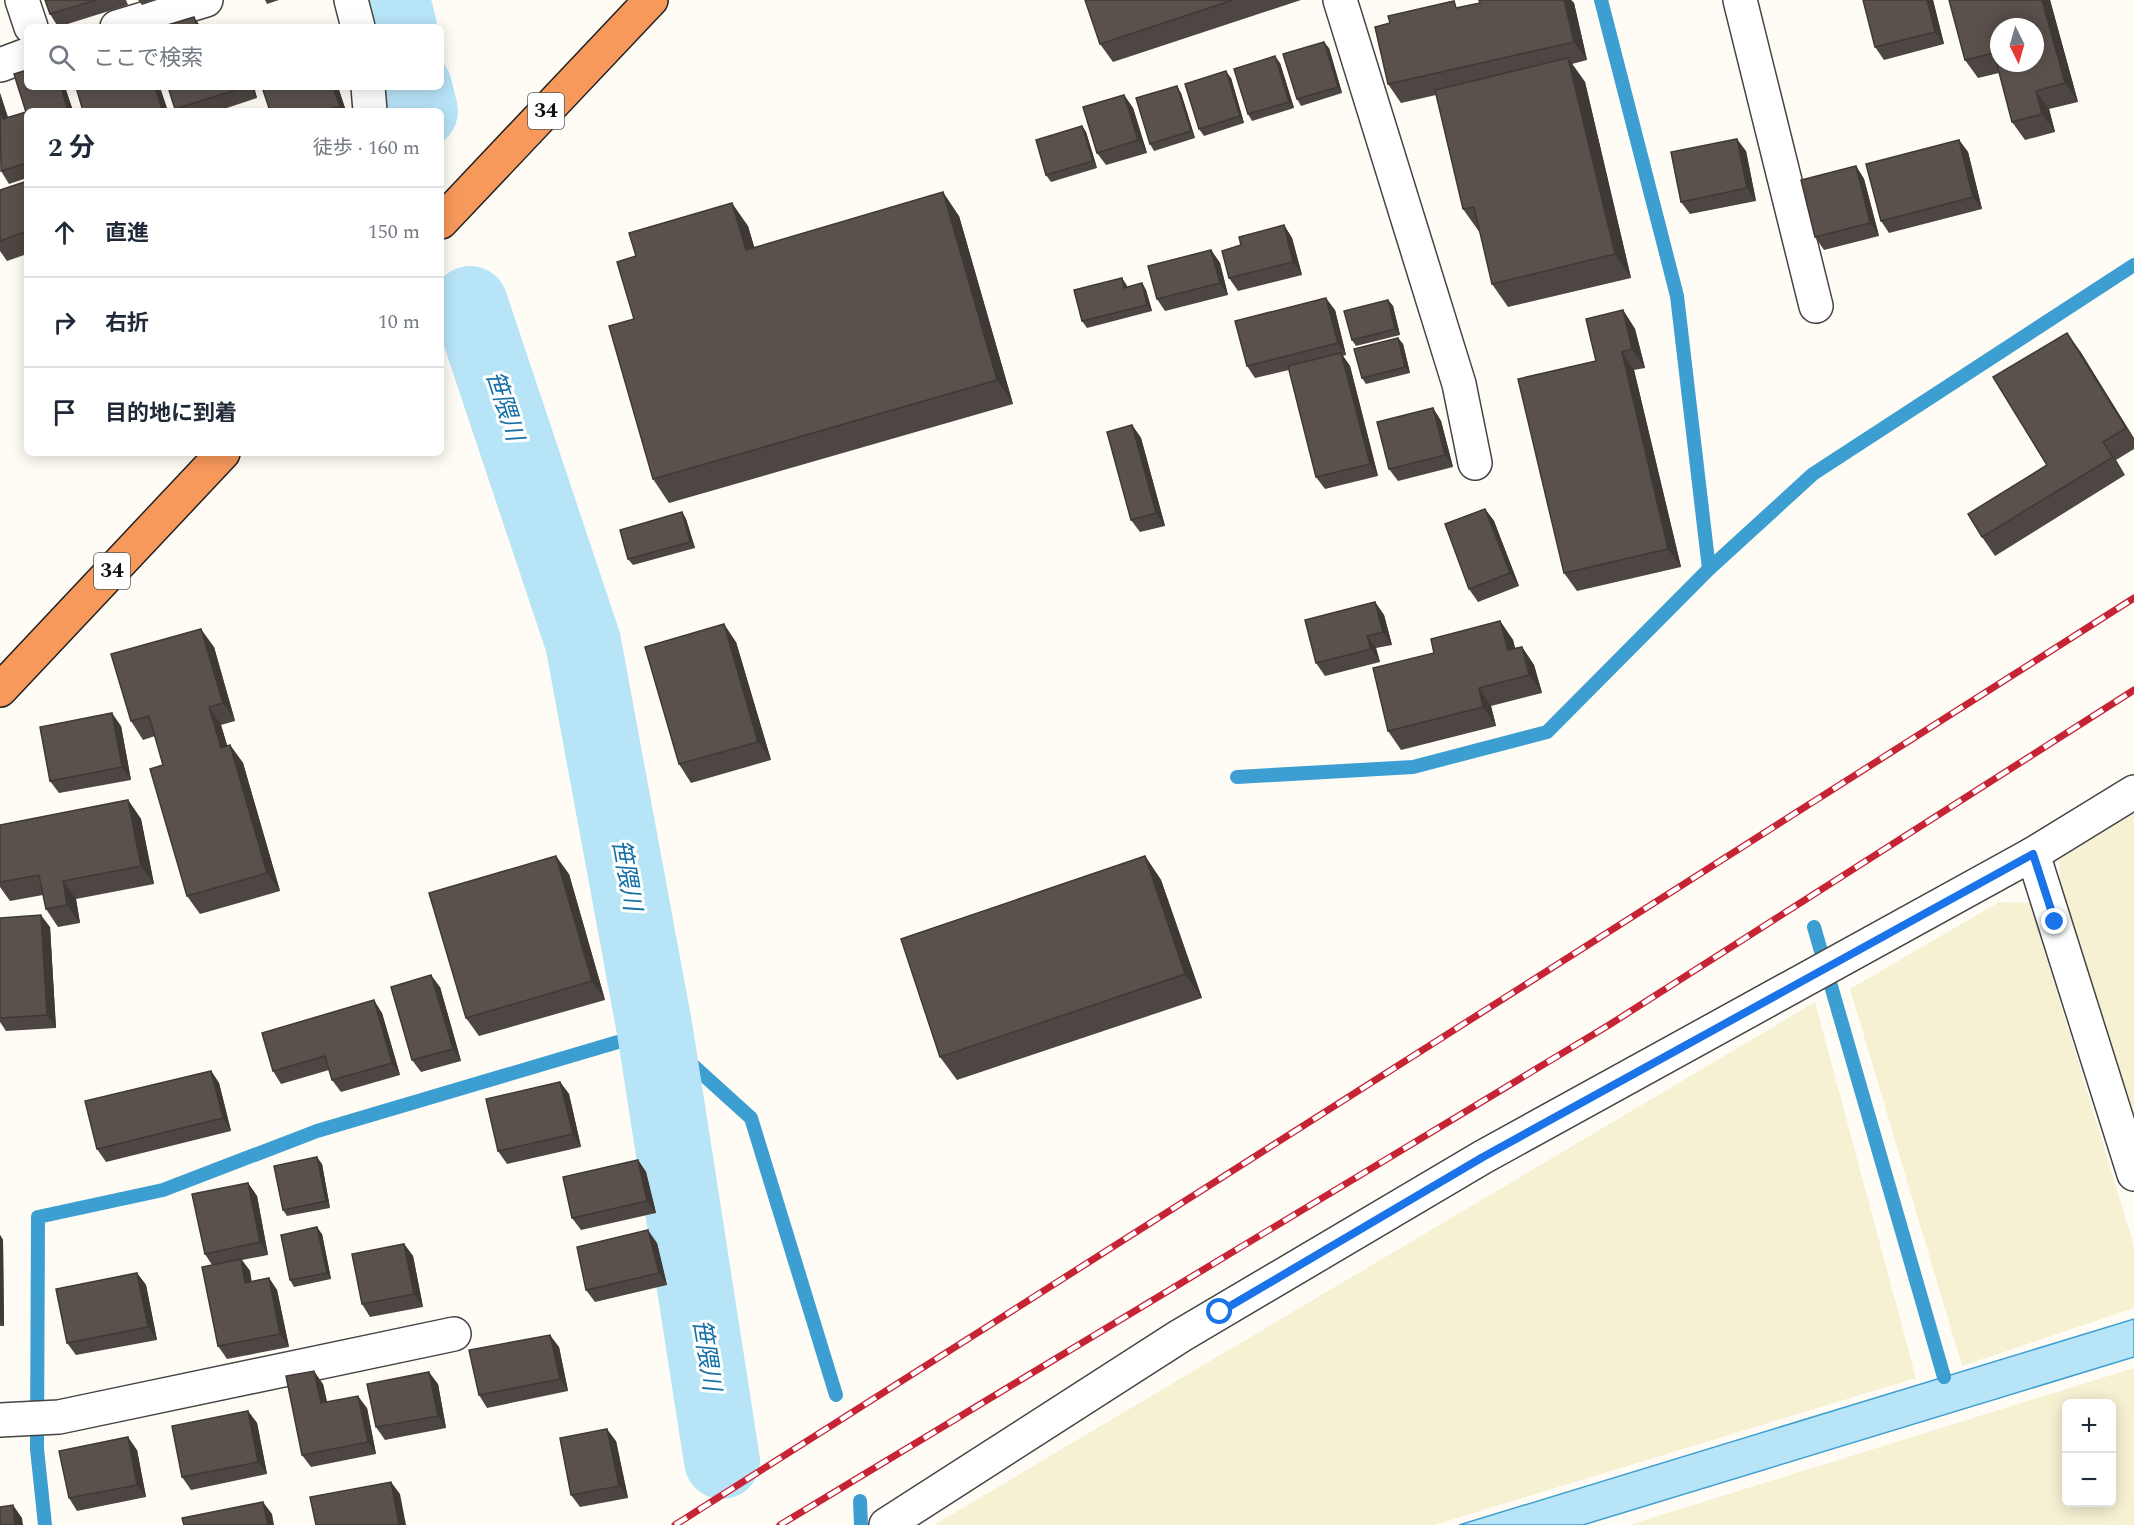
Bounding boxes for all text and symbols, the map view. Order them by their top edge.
north arrow [1990,18,2044,72]
search box [24,24,444,90]
icon: search [45,41,78,74]
text: ここで検索 [93,42,203,75]
road number: 34 [528,93,564,129]
text: 2 分 [48,128,95,168]
text: 徒歩 · 160 m [313,133,420,163]
icon: ahead [48,216,81,249]
text: 直進 [105,217,149,250]
text: 150 m [368,217,420,247]
icon: right [48,306,81,339]
text: 右折 [105,307,149,340]
text: 10 m [378,307,420,337]
water label: 笹隈川 [476,366,533,449]
icon: arrive [48,396,81,429]
text: 目的地に到着 [105,397,237,430]
road number: 34 [94,553,130,589]
water label: 笹隈川 [602,836,650,917]
route end [2041,908,2067,934]
route start [1206,1298,1232,1324]
water label: 笹隈川 [683,1317,730,1396]
map controls [2062,1399,2116,1507]
button: + [2062,1399,2116,1453]
button: − [2062,1453,2116,1507]

